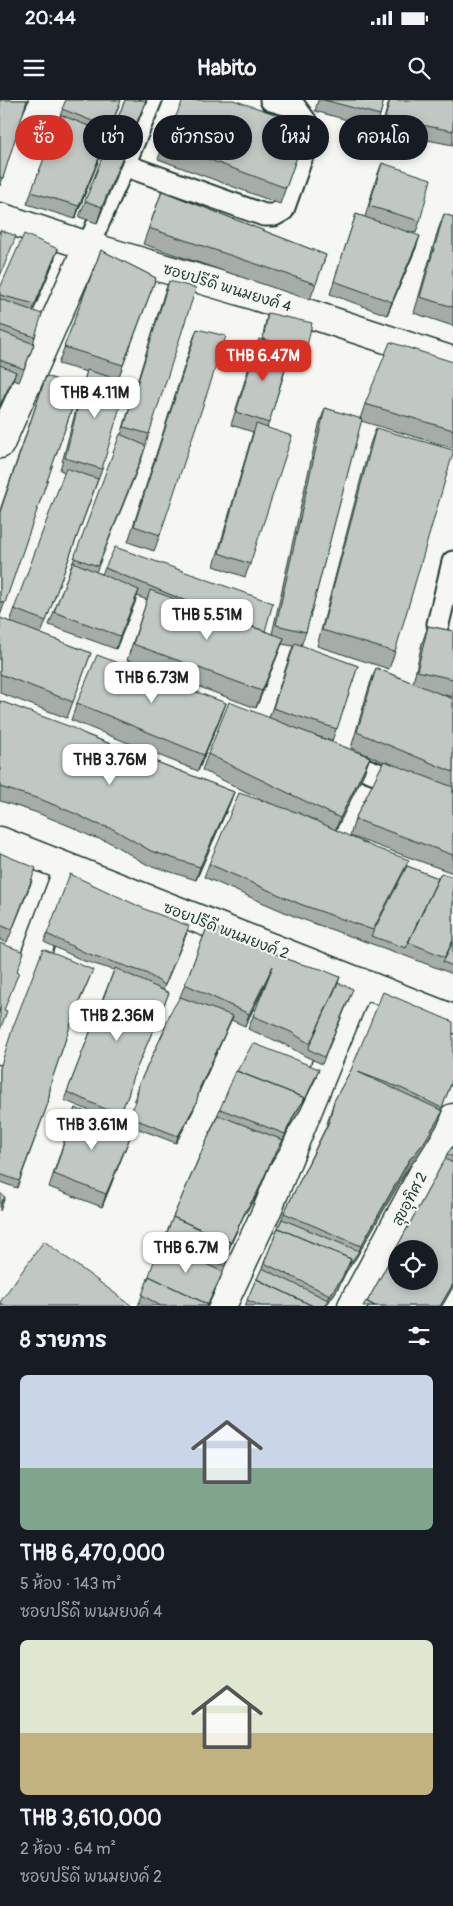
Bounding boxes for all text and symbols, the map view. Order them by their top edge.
text: 20:44 [25,6,76,30]
icon: menu [20,54,48,82]
text: Habito [197,54,256,82]
icon: search [405,54,433,82]
chip: ซื้อ [15,115,73,160]
chip: เช่า [83,115,143,160]
chip: ตัวกรอง [153,115,252,160]
chip: ใหม่ [262,115,329,160]
chip: คอนโด [339,115,428,160]
street label: ซอยปรีดี พนมยงค์ 4 [160,258,294,317]
pin: THB 6.47M [206,340,320,382]
text: THB 6.47M [226,346,300,366]
pin: THB 4.11M [38,376,152,419]
text: THB 4.11M [61,383,129,403]
pin: THB 5.51M [150,598,264,641]
text: THB 5.51M [172,605,242,625]
pin: THB 6.73M [95,662,209,704]
text: THB 6.73M [115,668,189,688]
pin: THB 3.76M [53,744,167,786]
text: THB 3.76M [73,750,147,770]
street label: ซอยปรีดี พนมยงค์ 2 [160,897,292,964]
pin: THB 2.36M [60,1000,174,1042]
text: THB 2.36M [80,1006,154,1026]
pin: THB 3.61M [35,1108,149,1151]
text: THB 3.61M [56,1115,128,1135]
street label: สุขอุทิศ 2 [388,1169,433,1229]
pin: THB 6.7M [134,1232,238,1274]
text: THB 6.7M [154,1238,218,1258]
map controls [388,1240,438,1290]
button: locate [388,1240,438,1290]
icon: filters [405,1322,433,1350]
text: 8 รายการ [20,1327,107,1354]
icon: home [182,1407,272,1497]
text: THB 6,470,000 [20,1540,165,1567]
text: 5 ห้อง · 143 m² [20,1574,121,1594]
text: ซอยปรีดี พนมยงค์ 4 [20,1602,162,1622]
icon: home [182,1672,272,1762]
text: THB 3,610,000 [20,1805,162,1832]
text: 2 ห้อง · 64 m² [20,1839,116,1859]
text: ซอยปรีดี พนมยงค์ 2 [20,1867,162,1887]

